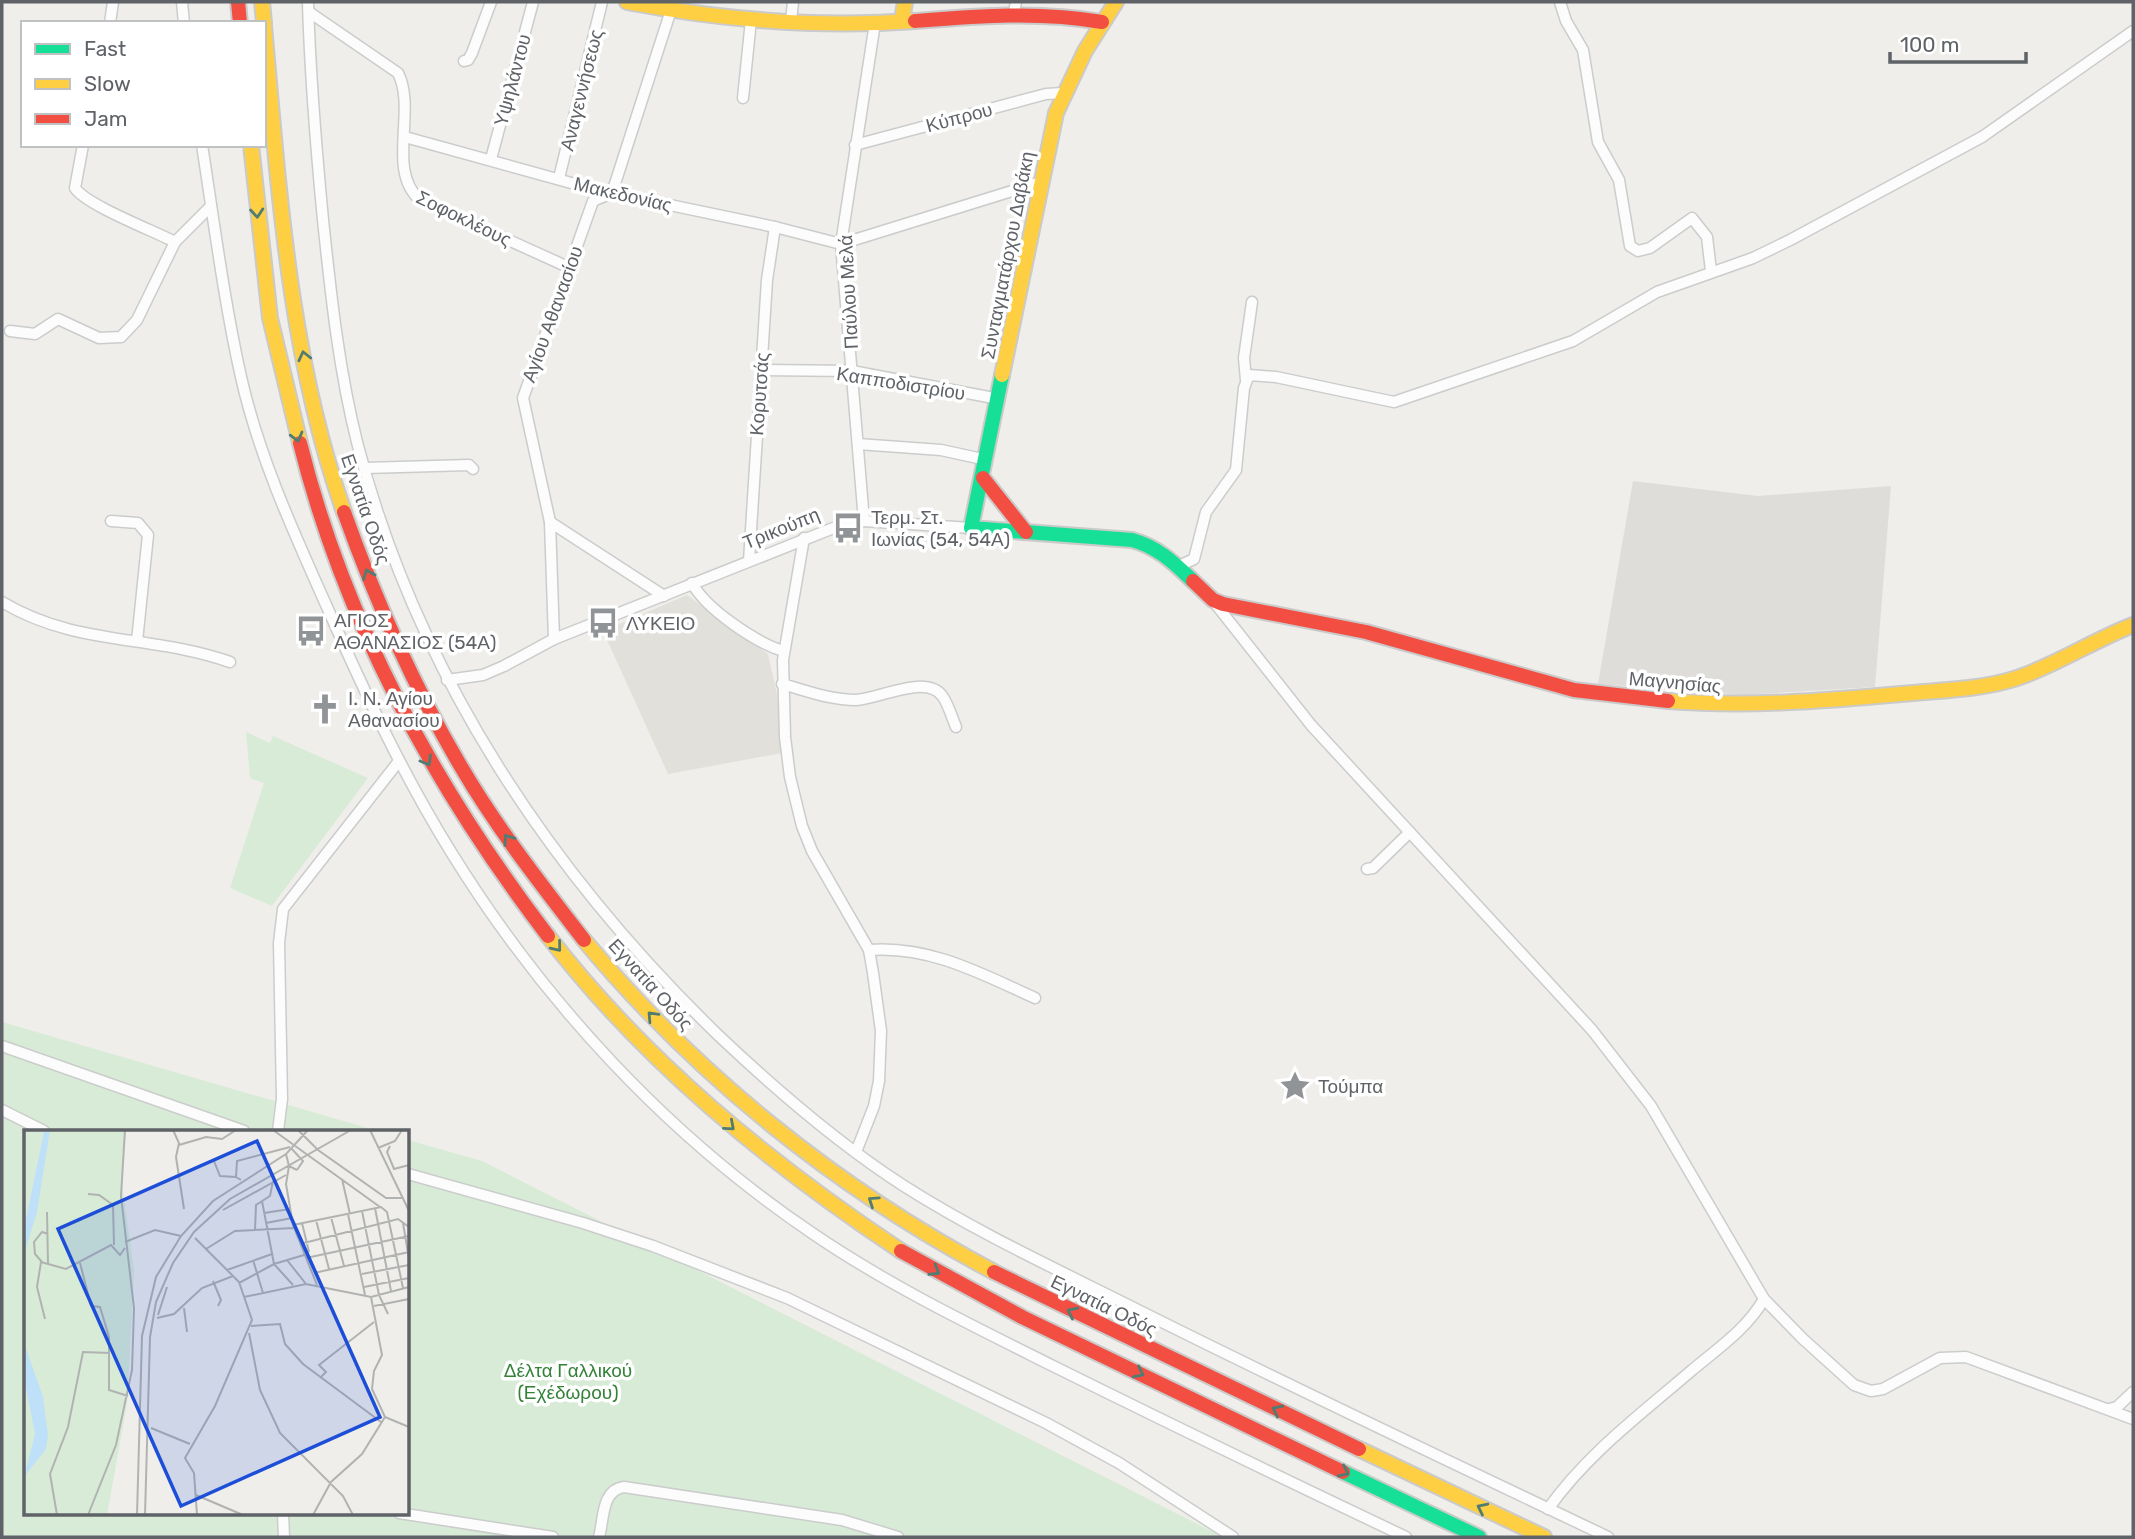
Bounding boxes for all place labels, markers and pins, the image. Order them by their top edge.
place label: Τερμ. Στ. Ιωνίας (54, 54Α) [871,506,1010,551]
bus stop icon: Τερμ. Στ. Ιωνίας (54, 54Α) [831,511,865,545]
bus stop icon: ΛΥΚΕΙΟ [586,606,620,640]
place label: ΑΓΙΟΣ ΑΘΑΝΑΣΙΟΣ (54Α) [334,609,496,654]
place label: ΛΥΚΕΙΟ [626,612,695,635]
bus stop icon: ΑΓΙΟΣ ΑΘΑΝΑΣΙΟΣ (54Α) [294,614,328,648]
place label: Ι. Ν. Αγίου Αθανασίου [348,687,440,732]
church icon: Ι. Ν. Αγίου Αθανασίου [308,692,342,726]
place icon: Τούμπα [1278,1069,1312,1103]
place label: Τούμπα [1318,1075,1383,1098]

